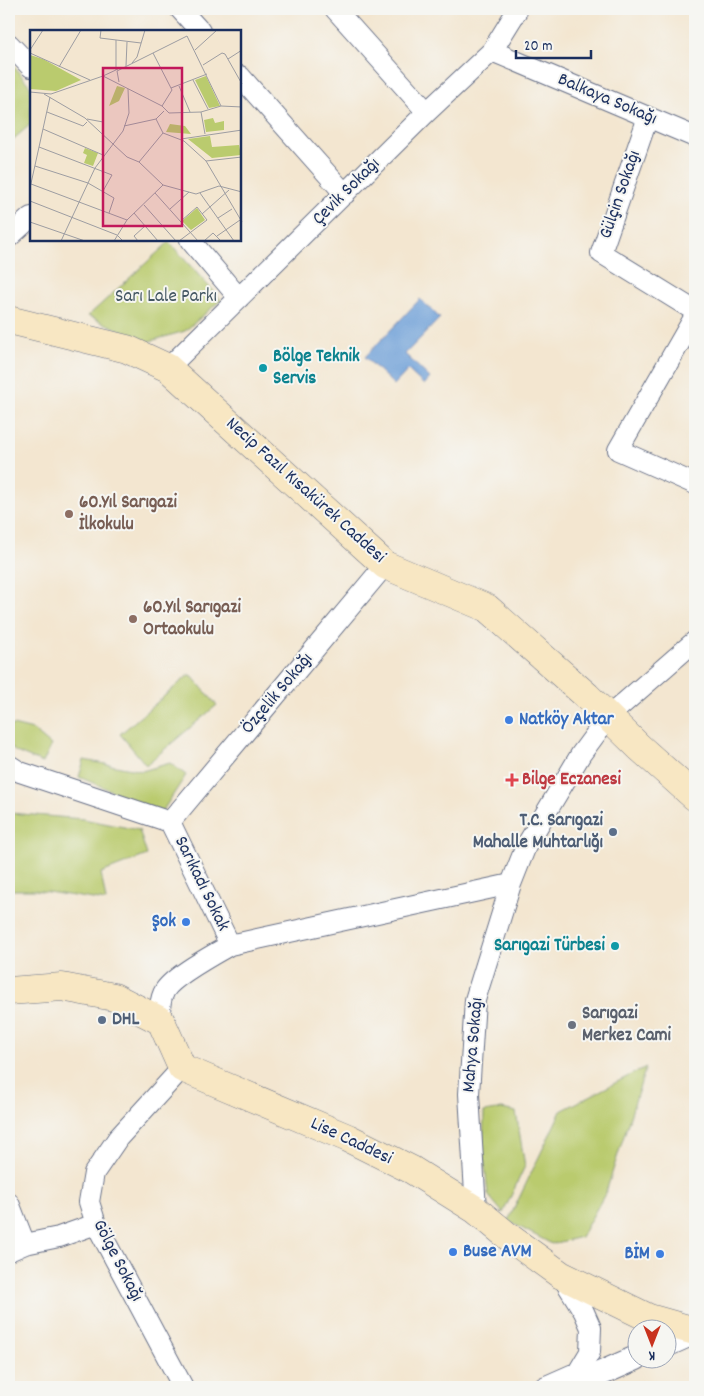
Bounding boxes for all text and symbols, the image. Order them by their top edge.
scale bar [516,28,592,60]
inset map [30,30,241,241]
text: 20 m [524,36,552,58]
street label: Balkaya Sokağı [553,67,661,133]
street label: Gülçin Sokağı [593,147,649,243]
street label: Çevik Sokağı [307,152,387,232]
park label: Sarı Lale Parkı [115,284,217,311]
place label: Bölge Teknik Servis [273,344,360,393]
marker: Bölge Teknik Servis [257,362,269,374]
street label: Necip Fazıl Kısakürek Caddesi [219,412,392,571]
place label: 60.Yıl Sarıgazi İlkokulu [79,490,177,539]
marker: 60.Yıl Sarıgazi İlkokulu [63,508,75,520]
place label: 60.Yıl Sarıgazi Ortaokulu [143,595,241,644]
marker: 60.Yıl Sarıgazi Ortaokulu [127,613,139,625]
street label: Özçelik Sokağı [236,647,320,741]
place label: Natköy Aktar [519,707,615,734]
marker: Natköy Aktar [503,714,515,726]
place label: Bilge Eczanesi [522,767,622,794]
marker: Bilge Eczanesi [506,774,518,786]
place label: T.C. Sarıgazi Mahalle Muhtarlığı [473,808,604,857]
marker: T.C. Sarıgazi Mahalle Muhtarlığı [607,826,619,838]
street label: Sarıkadı Sokak [166,832,236,936]
place label: Şok [152,909,176,936]
marker: Şok [180,916,192,928]
place label: Sarıgazi Türbesi [494,933,606,960]
marker: Sarıgazi Türbesi [609,940,621,952]
street label: Mahya Sokağı [456,996,492,1094]
place label: Sarıgazi Merkez Cami [582,1001,672,1050]
place label: DHL [112,1007,140,1034]
marker: DHL [96,1014,108,1026]
marker: Sarıgazi Merkez Cami [566,1019,578,1031]
street label: Lise Caddesi [305,1111,397,1173]
street label: Gölge Sokağı [85,1215,149,1307]
place label: Buse AVM [463,1239,532,1266]
place label: BİM [625,1241,650,1268]
marker: Buse AVM [447,1246,459,1258]
marker: BİM [654,1248,666,1260]
north arrow [626,1318,676,1368]
text: K [648,1345,655,1365]

